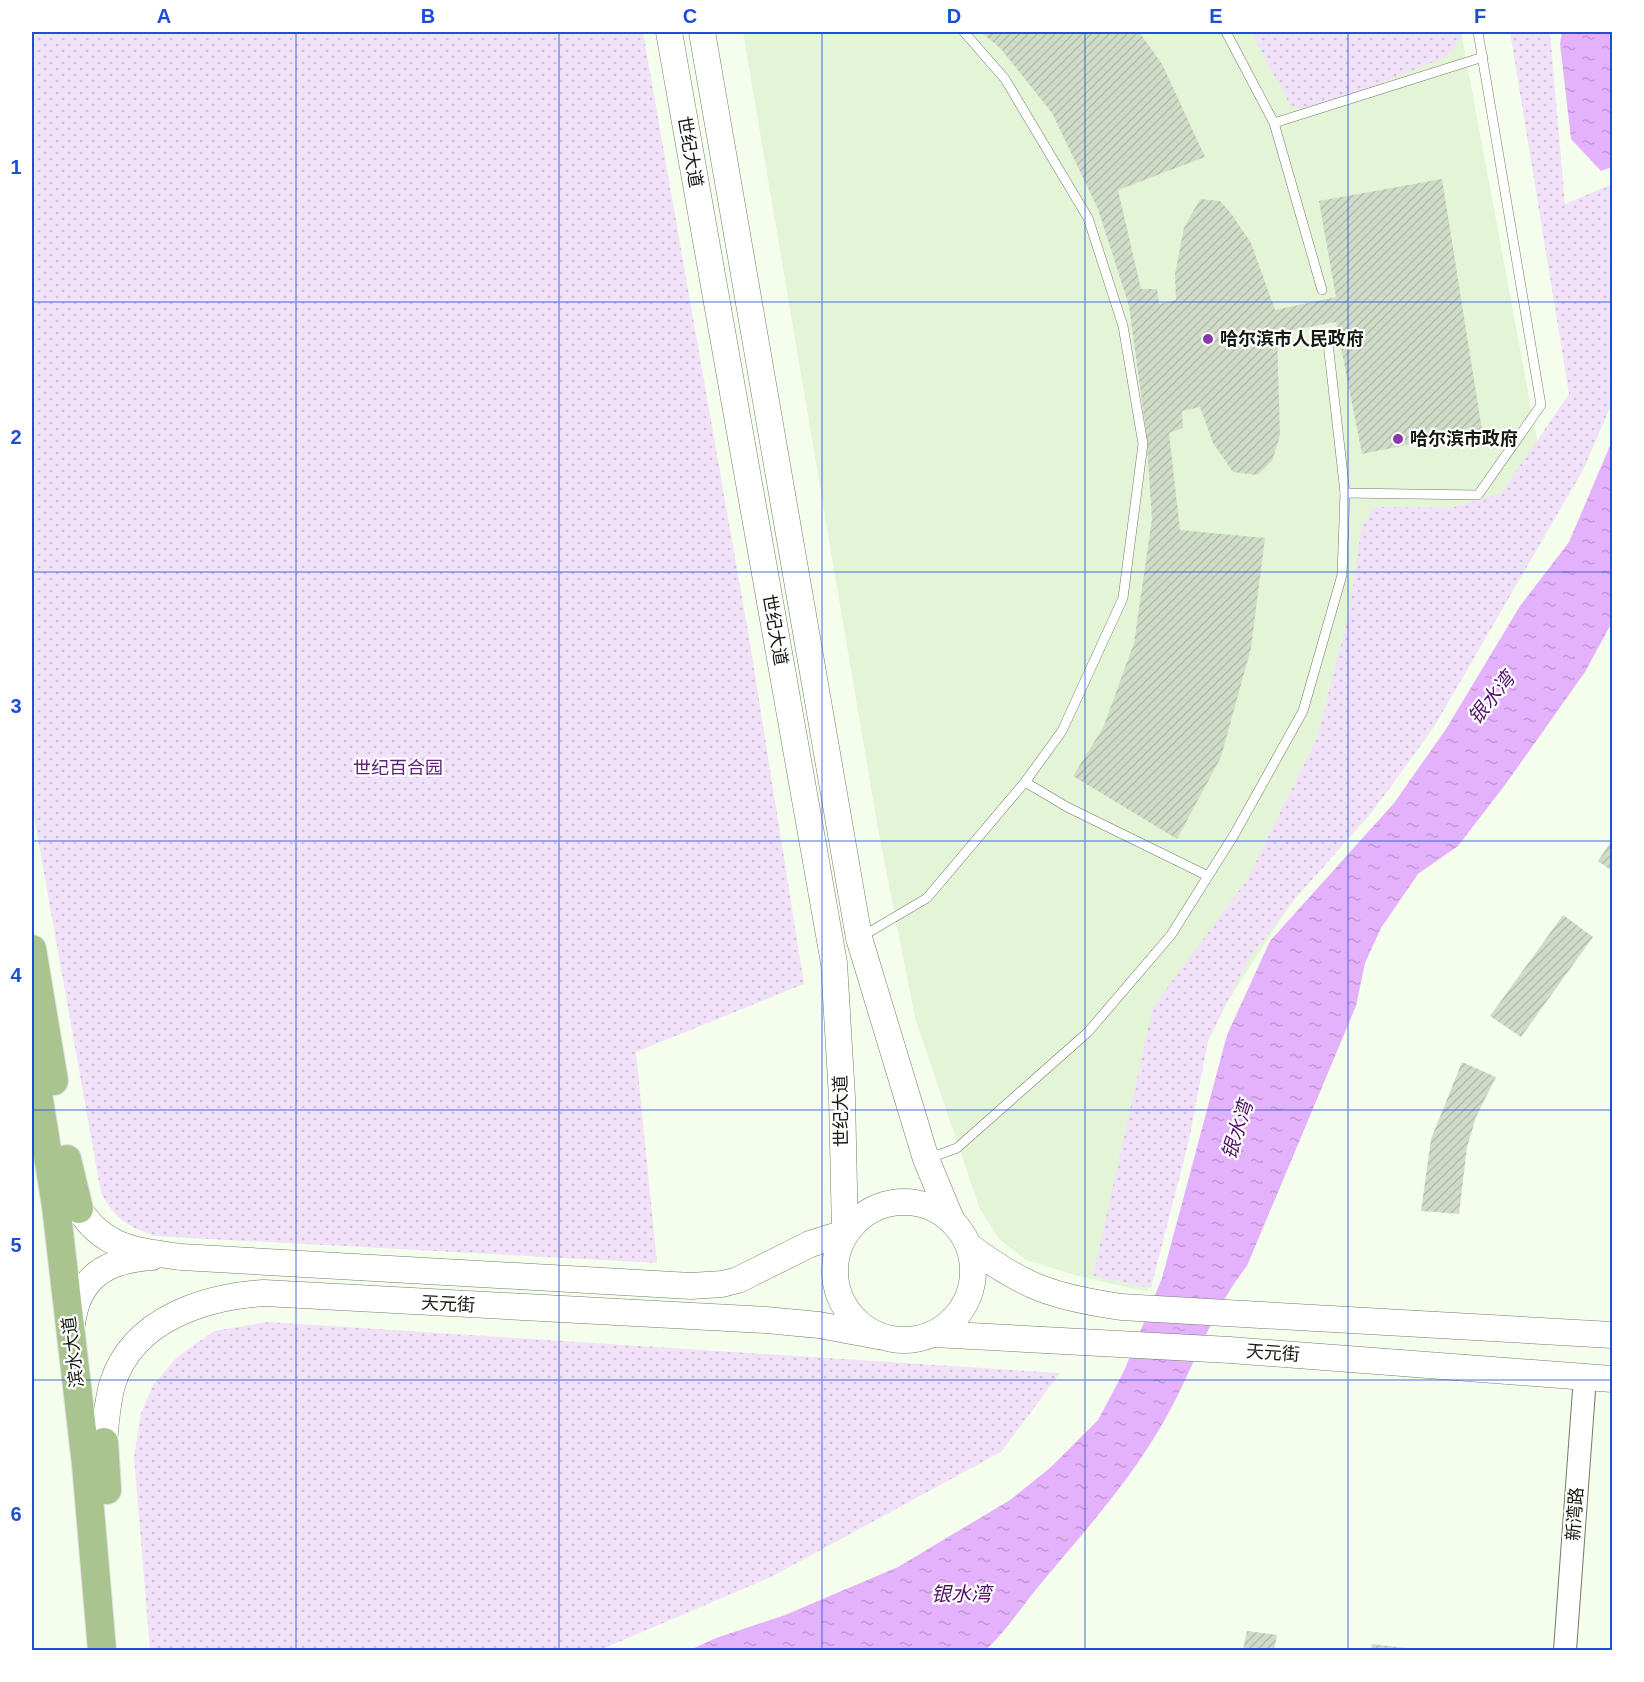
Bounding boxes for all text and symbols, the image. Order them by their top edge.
text: A [157,5,171,27]
text: B [421,5,435,27]
text: C [683,5,697,27]
text: D [947,5,961,27]
text: E [1209,5,1223,27]
text: F [1474,5,1486,27]
street label: 世纪大道 [674,115,706,189]
text: 1 [10,156,22,178]
place label: 哈尔滨市人民政府 [1220,328,1364,349]
marker: 哈尔滨市人民政府 [1201,332,1215,346]
text: 2 [10,426,22,448]
place label: 哈尔滨市政府 [1410,428,1518,449]
marker: 哈尔滨市政府 [1391,432,1405,446]
street label: 世纪大道 [759,593,791,667]
water label: 银水湾 [1464,665,1520,728]
text: 3 [10,695,22,717]
park label: 世纪百合园 [353,758,443,778]
text: 4 [10,964,22,986]
street label: 世纪大道 [830,1075,852,1147]
water label: 银水湾 [1217,1095,1258,1162]
text: 5 [10,1234,22,1256]
street label: 天元街 [421,1293,475,1315]
street label: 滨水大道 [59,1315,87,1389]
street label: 天元街 [1245,1341,1301,1365]
street label: 新湾路 [1563,1486,1587,1542]
text: 6 [10,1503,22,1525]
water label: 银水湾 [931,1583,994,1605]

